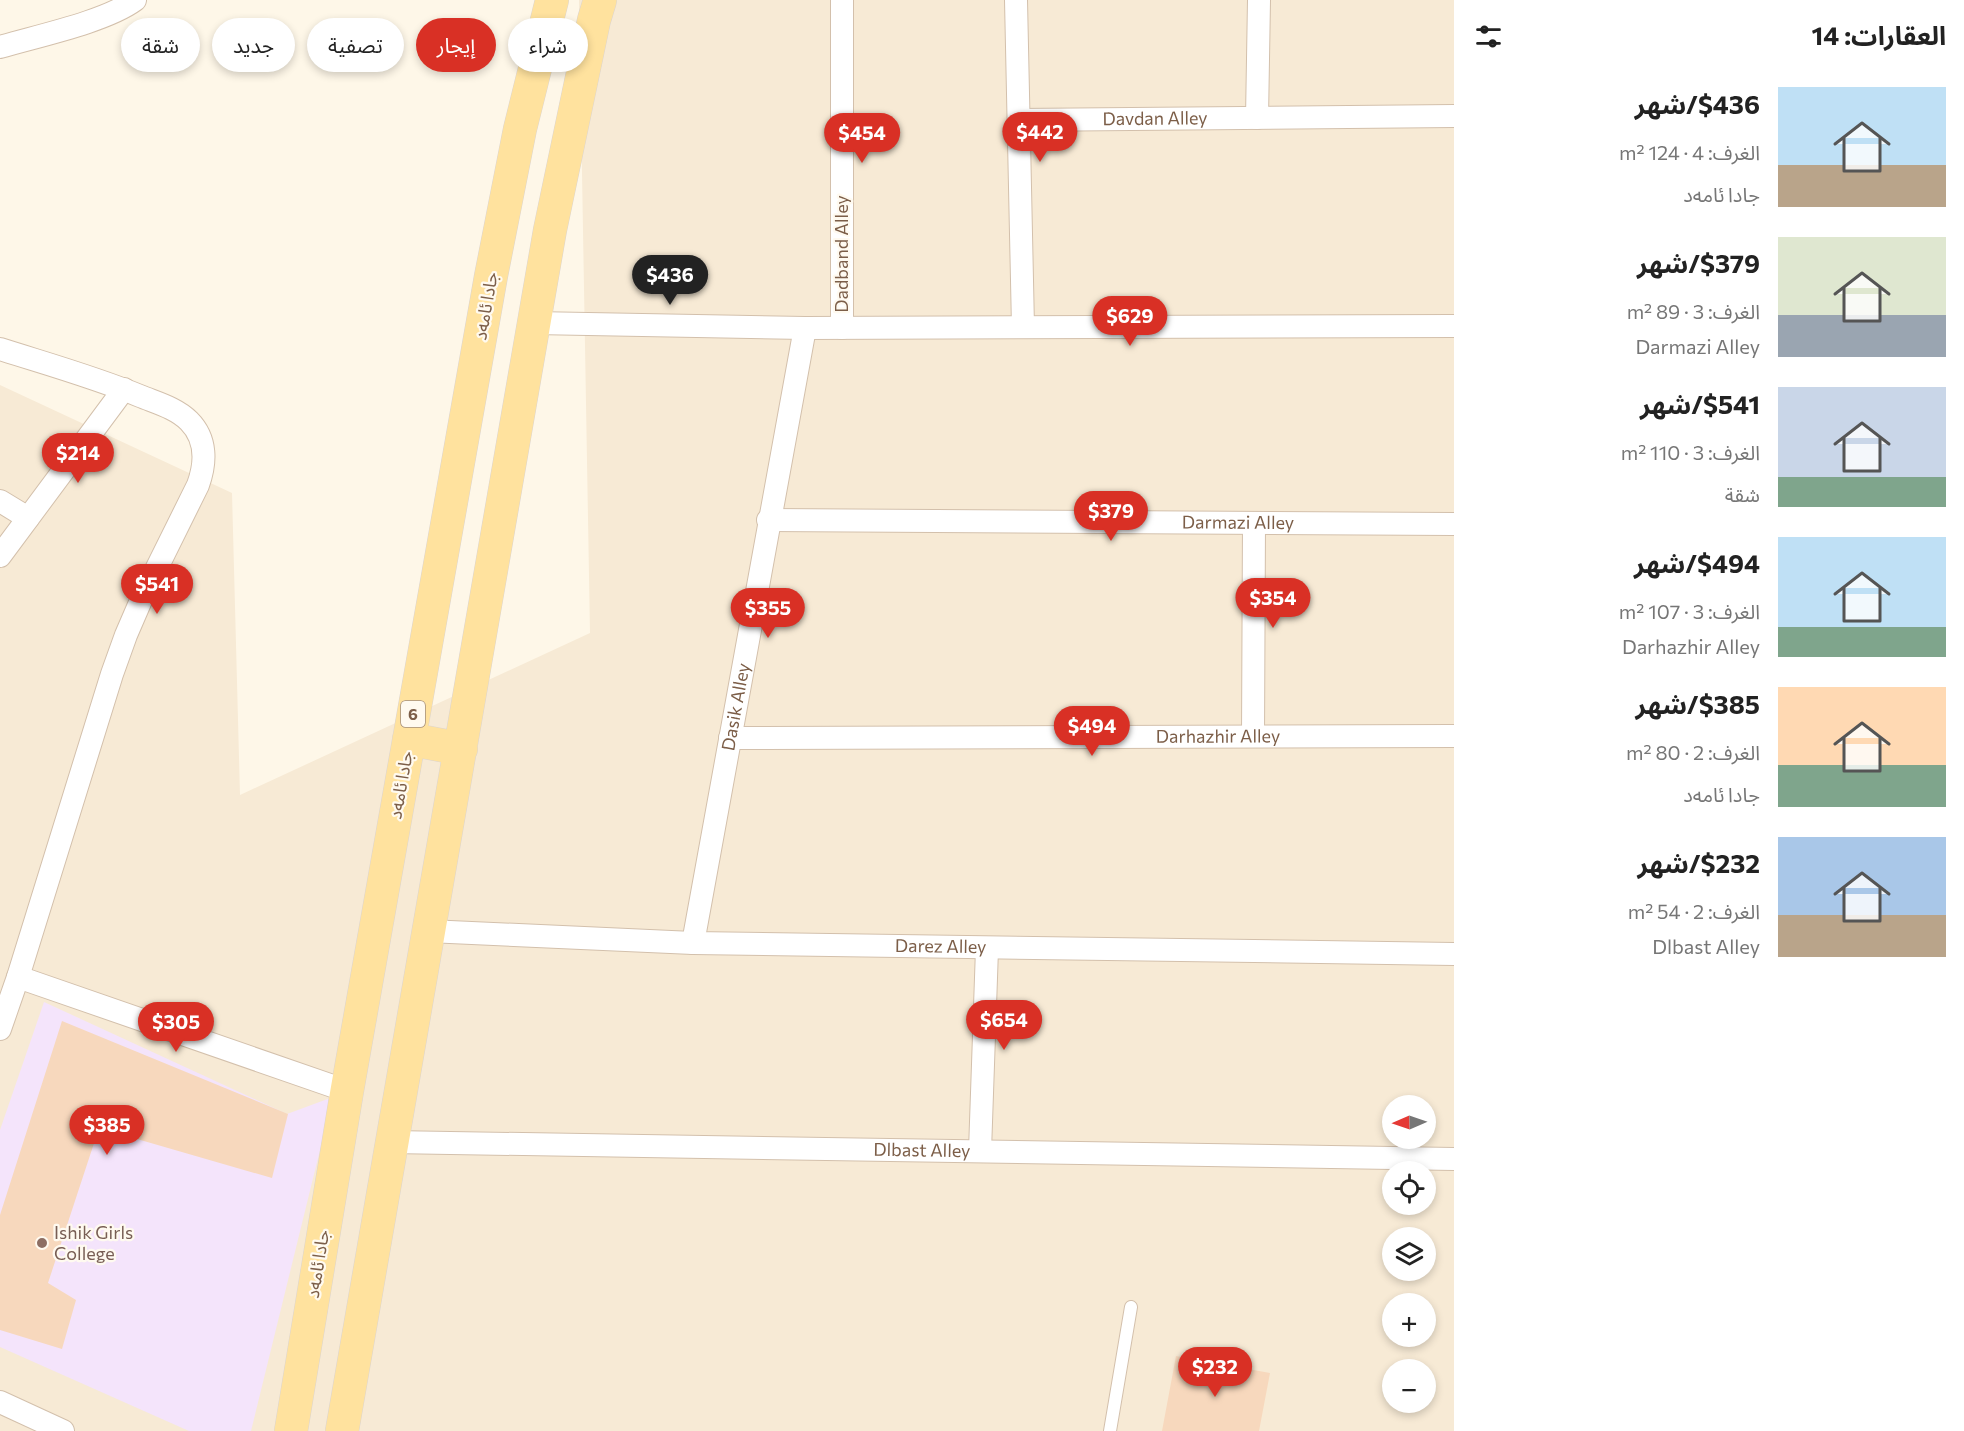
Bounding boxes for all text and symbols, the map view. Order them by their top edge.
chip: شقة [121,18,200,72]
chip: جديد [212,18,295,72]
chip: تصفية [307,18,404,72]
chip: إيجار [416,18,496,72]
chip: شراء [508,18,588,72]
text: العقارات: 14 [1812,19,1946,50]
icon: filters [1472,20,1505,53]
text: $436/شهر [1635,88,1760,119]
street label: Davdan Alley [1102,106,1208,129]
icon: home [1826,111,1898,183]
pin: $442 [1004,112,1076,163]
pin: $454 [826,113,898,164]
text: $442 [1016,119,1064,143]
text: $454 [838,120,886,144]
text: الغرف: 4 · 124 m² [1619,140,1760,164]
text: جادا ئامەد [1683,182,1760,206]
street label: Dadband Alley [830,195,852,313]
text: $379/شهر [1637,247,1760,278]
pin: $436 [634,255,706,306]
icon: home [1826,261,1898,333]
text: $436 [646,262,694,286]
street label: جادا ئامەد [468,270,502,342]
pin: $629 [1094,296,1166,347]
text: الغرف: 3 · 89 m² [1627,299,1760,323]
text: $629 [1106,303,1154,327]
text: Darmazi Alley [1635,334,1760,358]
text: $541/شهر [1640,388,1760,419]
icon: home [1826,411,1898,483]
pin: $214 [42,433,114,484]
text: $214 [56,440,100,464]
text: الغرف: 3 · 110 m² [1621,440,1760,464]
text: شقة [1725,482,1760,506]
pin: $379 [1075,491,1147,542]
text: $379 [1088,498,1134,522]
street label: Darmazi Alley [1182,510,1294,533]
text: $494/شهر [1634,547,1760,578]
icon: home [1826,561,1898,633]
pin: $541 [121,564,193,615]
text: $541 [135,571,179,595]
pin: $354 [1237,578,1309,629]
text: $354 [1249,585,1297,609]
pin: $355 [732,588,804,639]
text: $355 [745,595,791,619]
text: الغرف: 3 · 107 m² [1619,599,1760,623]
text: Darhazhir Alley [1622,634,1760,658]
street label: Dasik Alley [716,661,754,752]
text: $385/شهر [1636,688,1760,719]
road number: 6 [401,701,425,727]
pin: $494 [1056,706,1128,757]
icon: home [1826,711,1898,783]
text: $494 [1068,713,1116,737]
street label: Darhazhir Alley [1156,724,1280,747]
text: الغرف: 2 · 80 m² [1626,740,1760,764]
street label: جادا ئامەد [383,749,417,821]
text: جادا ئامەد [1683,782,1760,806]
text: $232/شهر [1637,847,1760,878]
icon: home [1826,861,1898,933]
text: الغرف: 2 · 54 m² [1628,899,1760,923]
street label: Darez Alley [895,934,987,957]
text: Dlbast Alley [1652,934,1760,958]
pin: $654 [968,1000,1040,1051]
pin: $305 [140,1002,212,1053]
text: $654 [980,1007,1028,1031]
text: $305 [152,1009,200,1033]
north arrow [1382,1095,1436,1149]
map controls [1382,1095,1436,1413]
pin: $385 [71,1105,143,1156]
text: $385 [83,1112,131,1136]
street label: Dlbast Alley [873,1138,971,1161]
button: locate [1382,1161,1436,1215]
place label: Ishik Girls College [54,1221,133,1264]
button: layers [1382,1227,1436,1281]
street label: جادا ئامەد [301,1228,333,1300]
marker: Ishik Girls College [35,1236,49,1250]
button: + [1382,1293,1436,1347]
pin: $232 [1179,1347,1251,1398]
text: $232 [1192,1354,1238,1378]
button: − [1382,1359,1436,1413]

